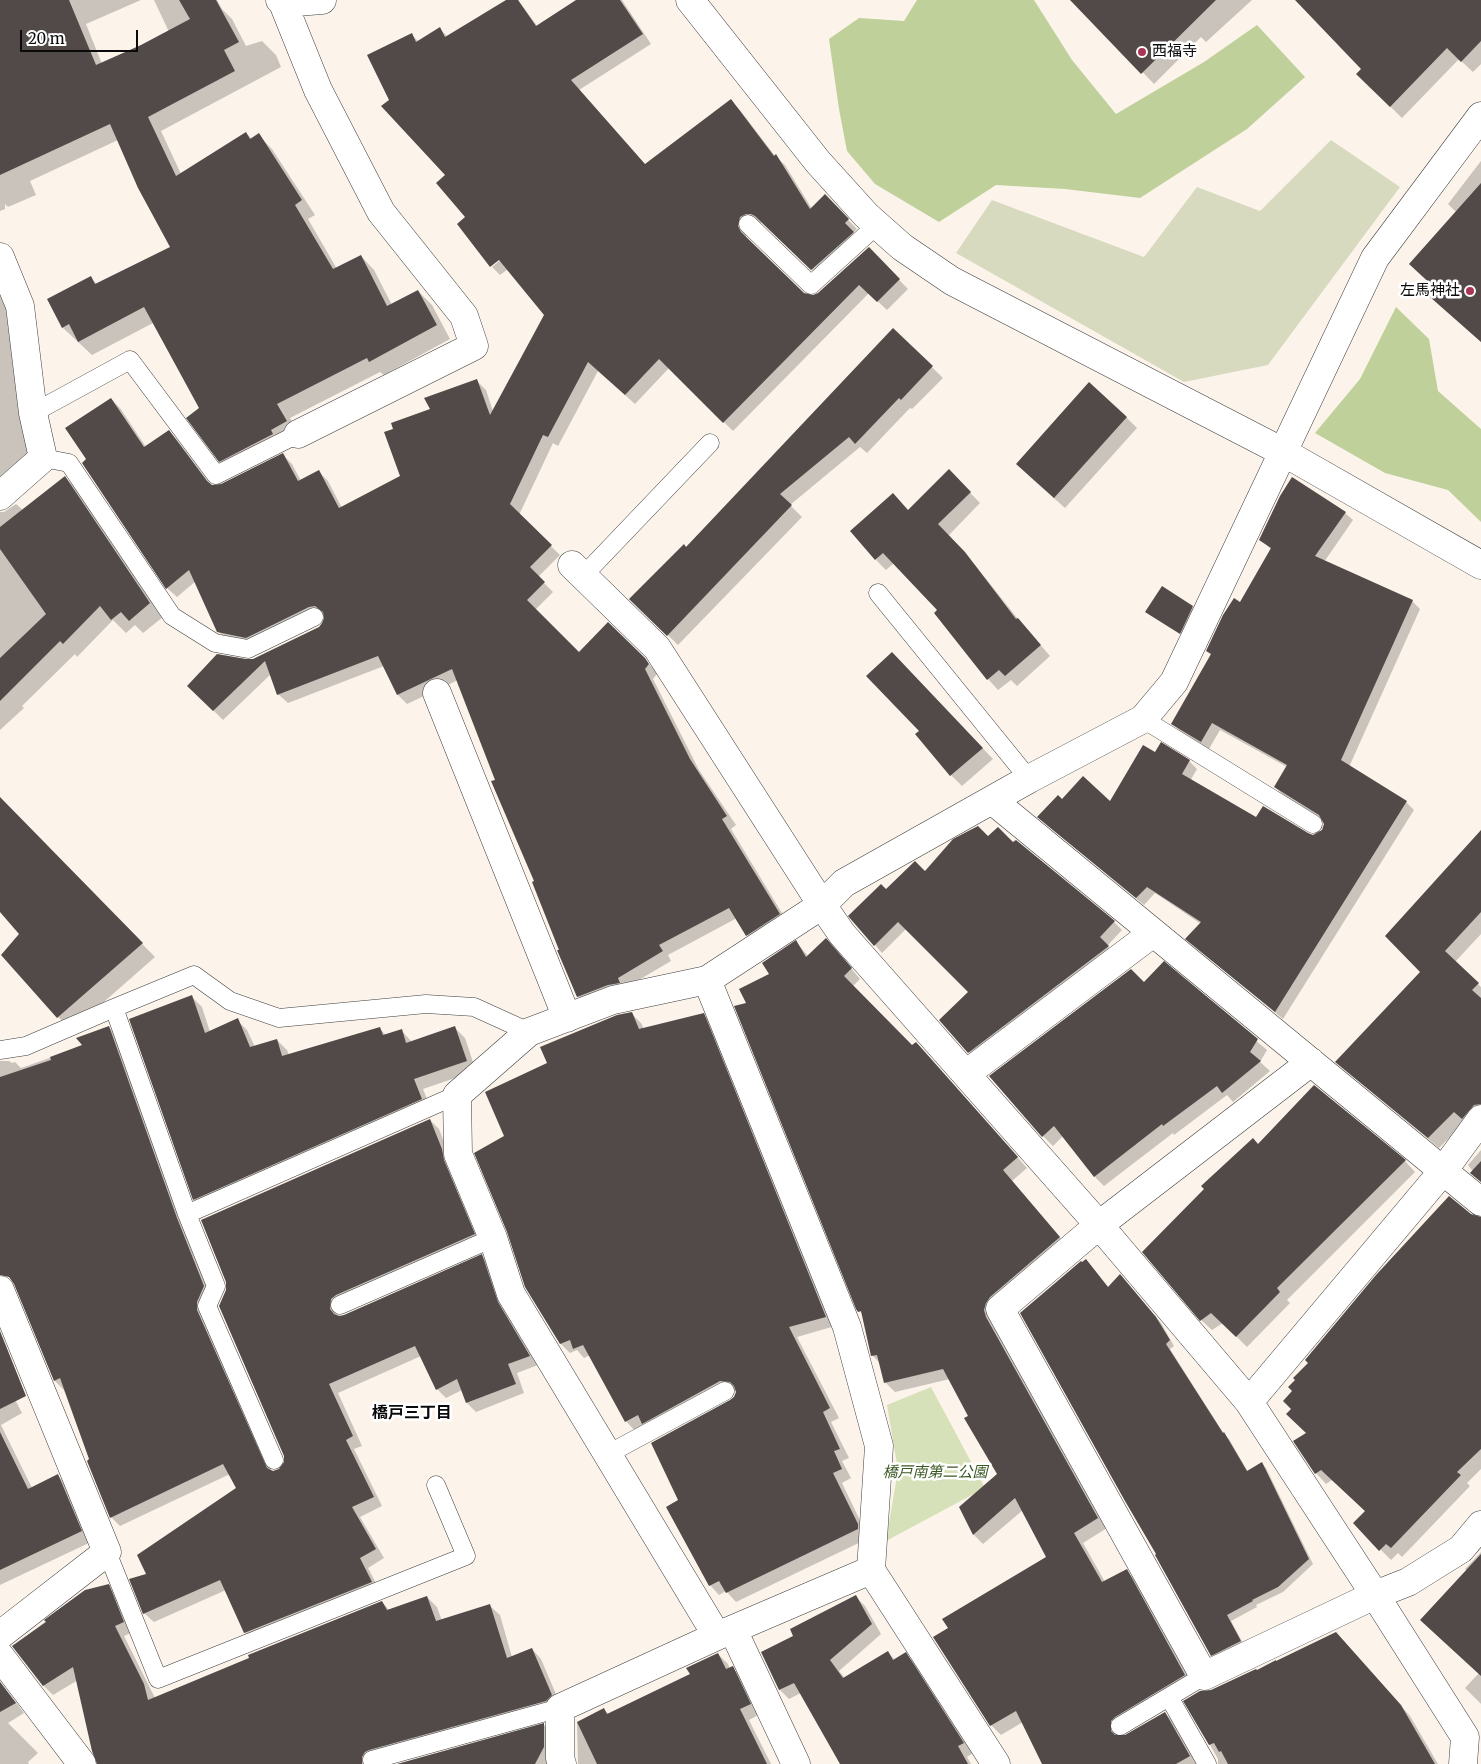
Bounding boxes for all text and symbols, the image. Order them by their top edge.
scale bar [22,20,140,52]
text: 20 m [28,29,65,48]
place label: 西福寺 [1152,43,1197,61]
marker: 西福寺 [1136,46,1148,58]
place label: 左馬神社 [1400,282,1460,300]
marker: 左馬神社 [1464,285,1476,297]
district label: 橋戸三丁目 [372,1403,452,1423]
park label: 橋戸南第二公園 [883,1464,987,1482]

